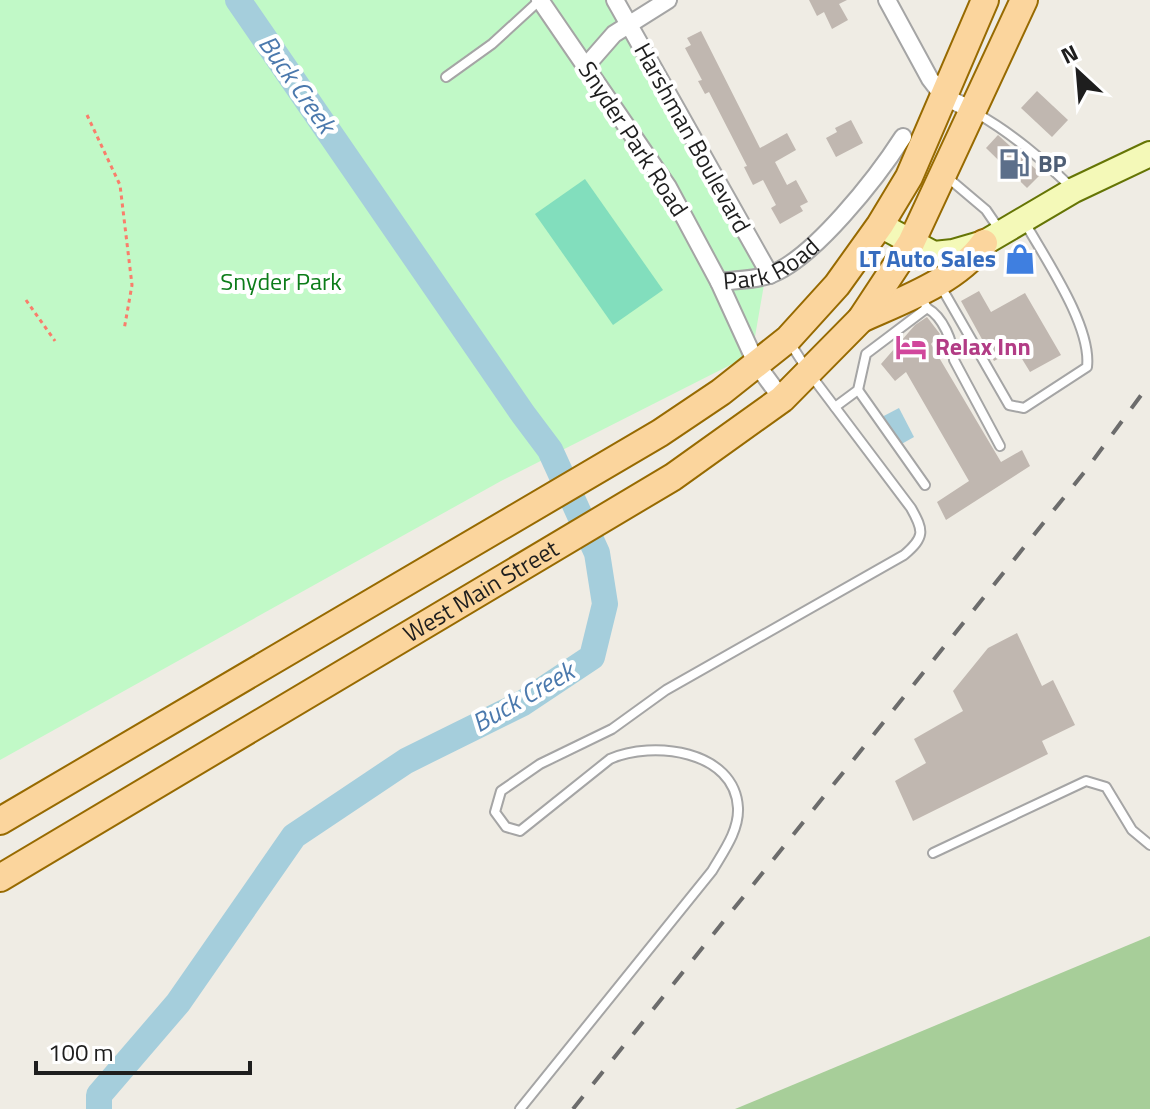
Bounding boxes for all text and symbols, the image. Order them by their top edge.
water label: Buck Creek [249,27,348,144]
north arrow [1038,32,1118,112]
text: N [1055,35,1084,73]
street label: Harshman Boulevard [626,36,760,239]
street label: Snyder Park Road [570,54,698,223]
place label: BP [1038,145,1067,181]
fuel station icon: BP [997,147,1031,181]
street label: Park Road [721,229,827,298]
place label: LT Auto Sales [859,240,996,276]
shop icon: LT Auto Sales [1003,242,1037,276]
park label: Snyder Park [220,263,342,299]
place label: Relax Inn [935,328,1031,364]
hotel icon: Relax Inn [894,330,928,364]
street label: West Main Street [396,530,566,651]
water label: Buck Creek [464,650,584,742]
scale bar [36,1025,250,1075]
text: 100 m [48,1034,114,1070]

